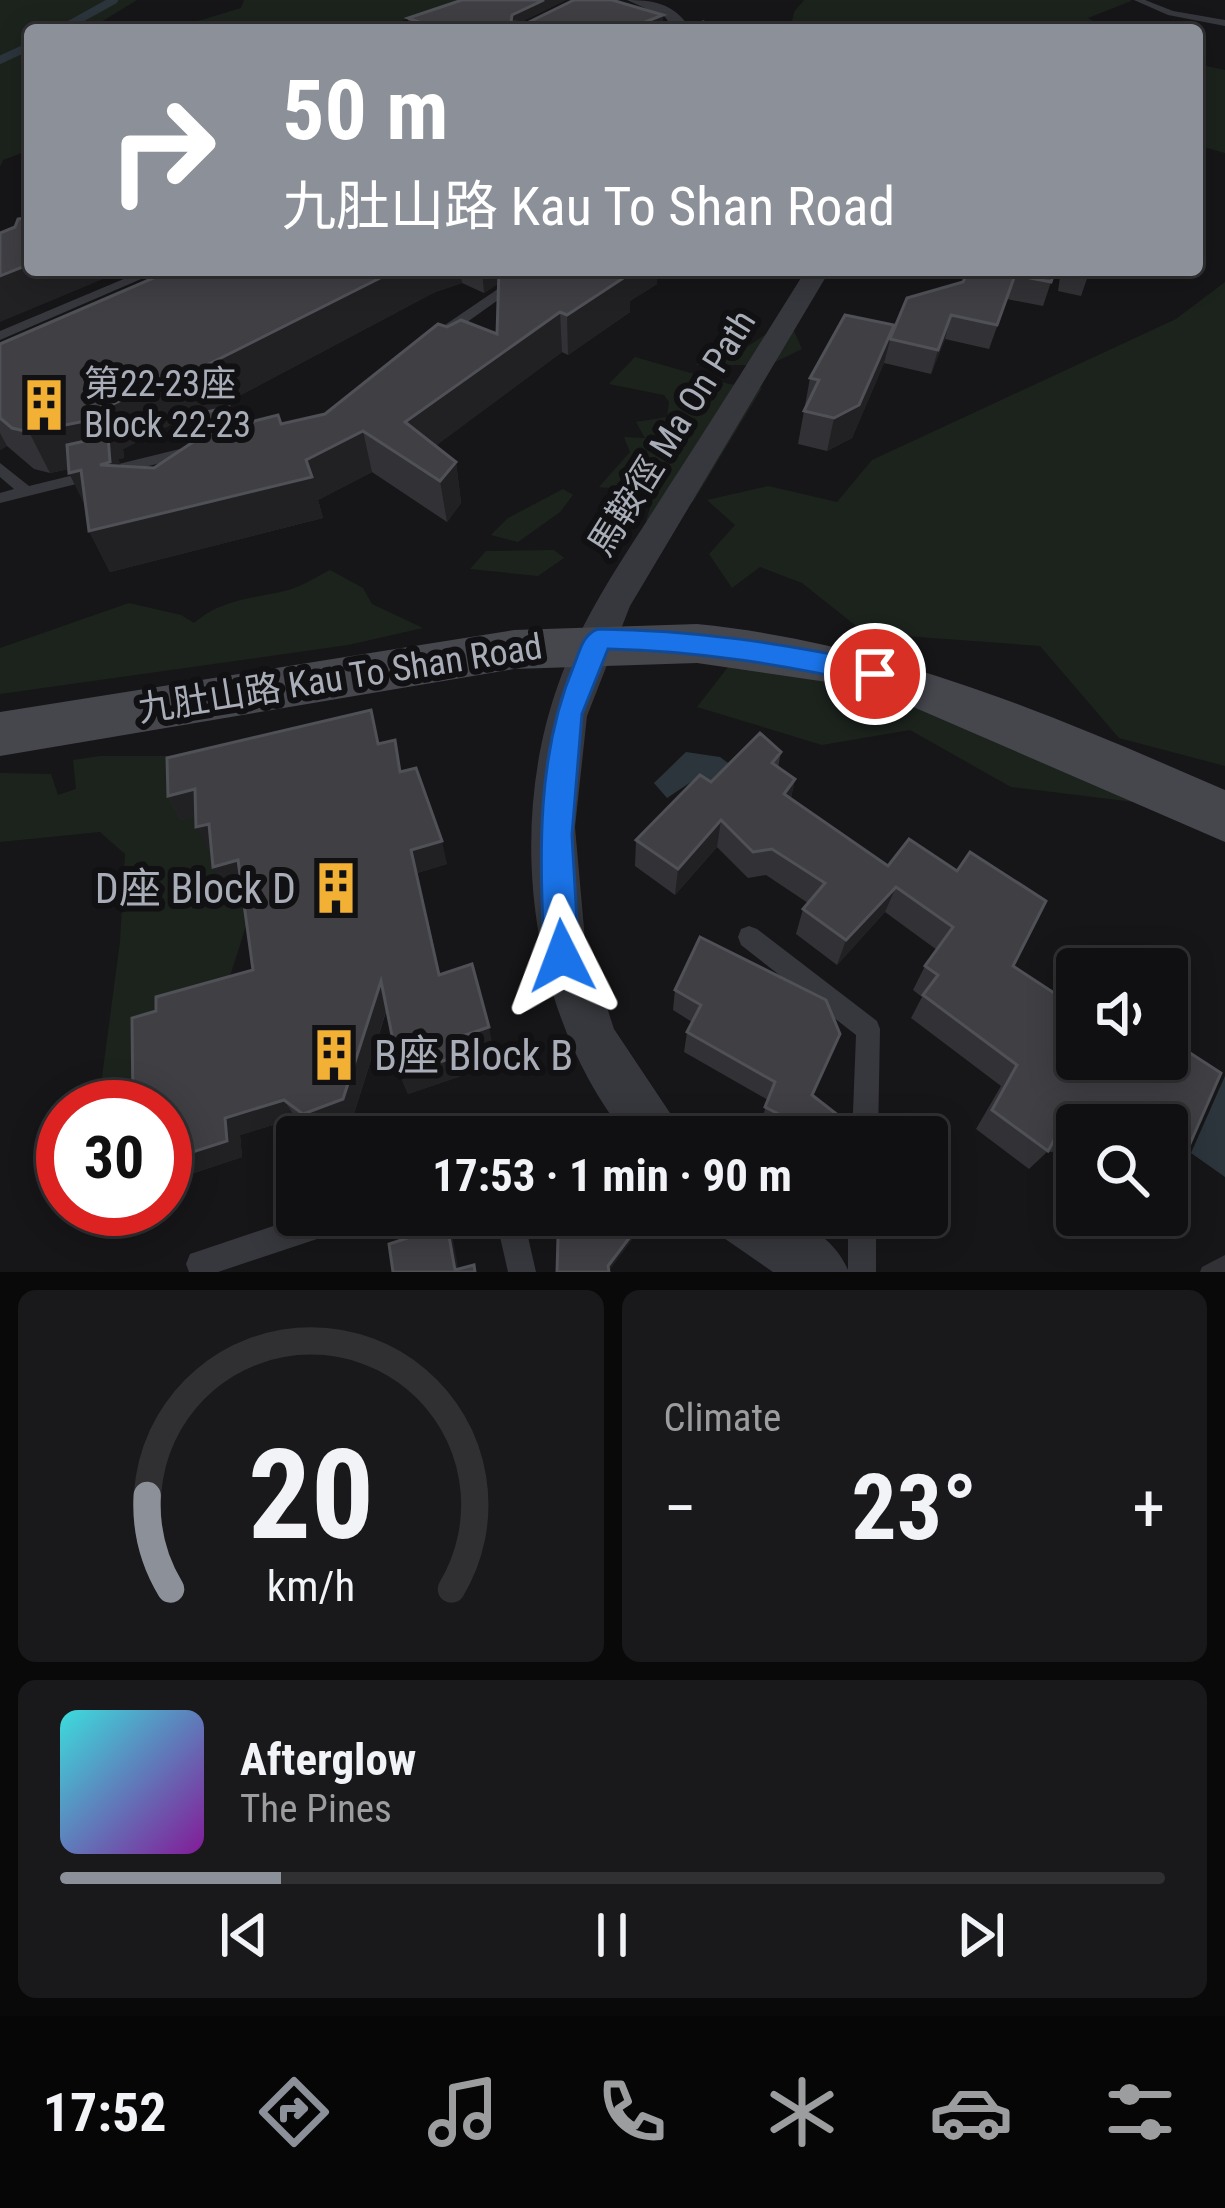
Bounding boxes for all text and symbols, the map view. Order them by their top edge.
text: 50 m [282,61,449,160]
icon: right [84,72,240,228]
text: 九肚山路 Kau To Shan Road [282,175,895,238]
street label: 馬鞍徑 Ma On Path [580,303,764,563]
place label: 第22-23座 Block 22-23 [84,363,251,446]
building icon: 第22-23座 Block 22-23 [15,376,73,434]
pin [824,623,926,725]
street label: 九肚山路 Kau To Shan Road [135,625,545,731]
icon: arrive [842,641,908,707]
building icon: D座 Block D [307,859,365,917]
place label: D座 Block D [95,864,296,913]
position arrow [499,893,625,1019]
map controls [1056,948,1188,1236]
button: sound [1056,948,1188,1080]
building icon: B座 Block B [305,1026,363,1084]
place label: B座 Block B [374,1031,573,1080]
speed limit sign: 30 [36,1080,192,1236]
button: search [1056,1104,1188,1236]
text: 17:53 · 1 min · 90 m [432,1149,792,1202]
text: Climate [664,1395,781,1441]
text: 20 [248,1422,374,1568]
text: 23° [851,1456,977,1561]
text: − [664,1470,697,1547]
text: + [1132,1470,1165,1547]
text: km/h [267,1561,355,1611]
text: Afterglow [240,1733,416,1786]
text: The Pines [240,1786,392,1832]
icon: previous [211,1902,277,1968]
icon: pause [579,1902,645,1968]
icon: next [948,1902,1014,1968]
icon: directions [252,2070,336,2154]
icon: music [421,2070,505,2154]
icon: phone [590,2070,674,2154]
icon: climate [760,2070,844,2154]
icon: car [929,2070,1013,2154]
icon: filters [1098,2070,1182,2154]
text: 17:52 [43,2081,167,2144]

